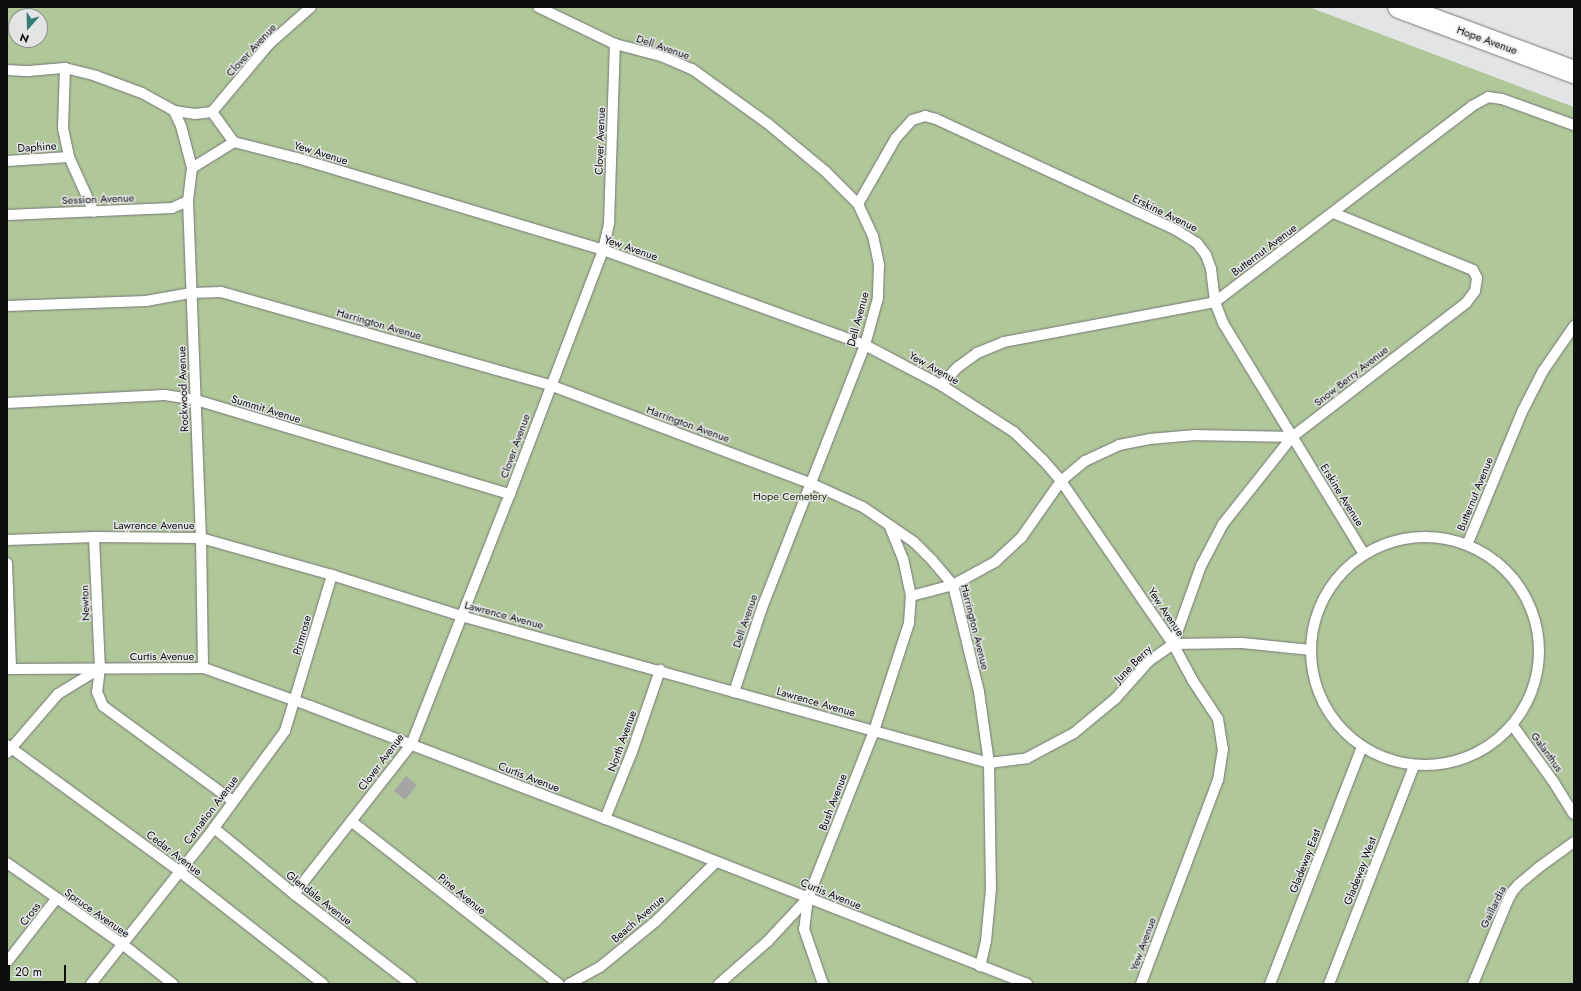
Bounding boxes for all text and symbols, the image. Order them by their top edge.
north arrow [8,8,48,48]
street label: Clover Avenue [223,21,279,79]
street label: Hope Avenue [1455,23,1519,57]
text: N [17,29,31,47]
street label: Dell Avenue [634,32,692,62]
street label: Clover Avenue [592,107,608,175]
street label: Daphine [17,139,57,155]
street label: Yew Avenue [292,139,350,167]
street label: Session Avenue [61,191,135,207]
street label: Erskine Avenue [1130,192,1200,234]
street label: Butternut Avenue [1229,221,1299,279]
street label: Yew Avenue [603,233,659,263]
street label: Dell Avenue [844,290,872,348]
street label: Harrington Avenue [335,306,423,342]
street label: Snow Berry Avenue [1311,343,1391,409]
street label: Rockwood Avenue [175,346,191,432]
street label: Yew Avenue [906,349,962,387]
street label: Summit Avenue [230,392,302,426]
street label: Harrington Avenue [645,403,731,445]
street label: Clover Avenue [497,412,533,480]
street label: Butternut Avenue [1454,455,1496,533]
street label: Erskine Avenue [1318,461,1366,529]
park label: Hope Cemetery [753,489,827,503]
street label: Lawrence Avenue [113,518,195,532]
street label: Harrington Avenue [958,583,992,671]
street label: Newton [78,585,92,621]
street label: Yew Avenue [1145,585,1187,639]
street label: Dell Avenue [730,592,760,650]
street label: Lawrence Avenue [463,598,545,632]
street label: Primrose [290,614,314,656]
street label: June Berry [1111,642,1155,686]
street label: Curtis Avenue [130,649,194,663]
street label: Lawrence Avenue [775,684,857,720]
street label: North Avenue [605,709,639,773]
street label: Galanthus [1528,729,1566,775]
street label: Clover Avenue [355,731,407,793]
street label: Curtis Avenue [496,759,562,795]
street label: Bush Avenue [816,772,850,832]
street label: Carnation Avenue [181,773,241,847]
street label: Gladeway East [1287,827,1323,895]
street label: Cedar Avenue [144,828,204,878]
street label: Gladeway West [1341,835,1379,907]
street label: Glendale Avenue [283,868,355,928]
street label: Pine Avenue [435,871,489,917]
street label: Curtis Avenue [799,876,863,912]
street label: Gaillardia [1477,884,1509,930]
street label: Spruce Avenuee [62,886,132,940]
street label: Beach Avenue [609,892,667,946]
street label: Cross [17,900,43,928]
street label: Yew Avenue [1127,916,1159,972]
scale bar [10,957,68,983]
text: 20 m [15,963,42,981]

